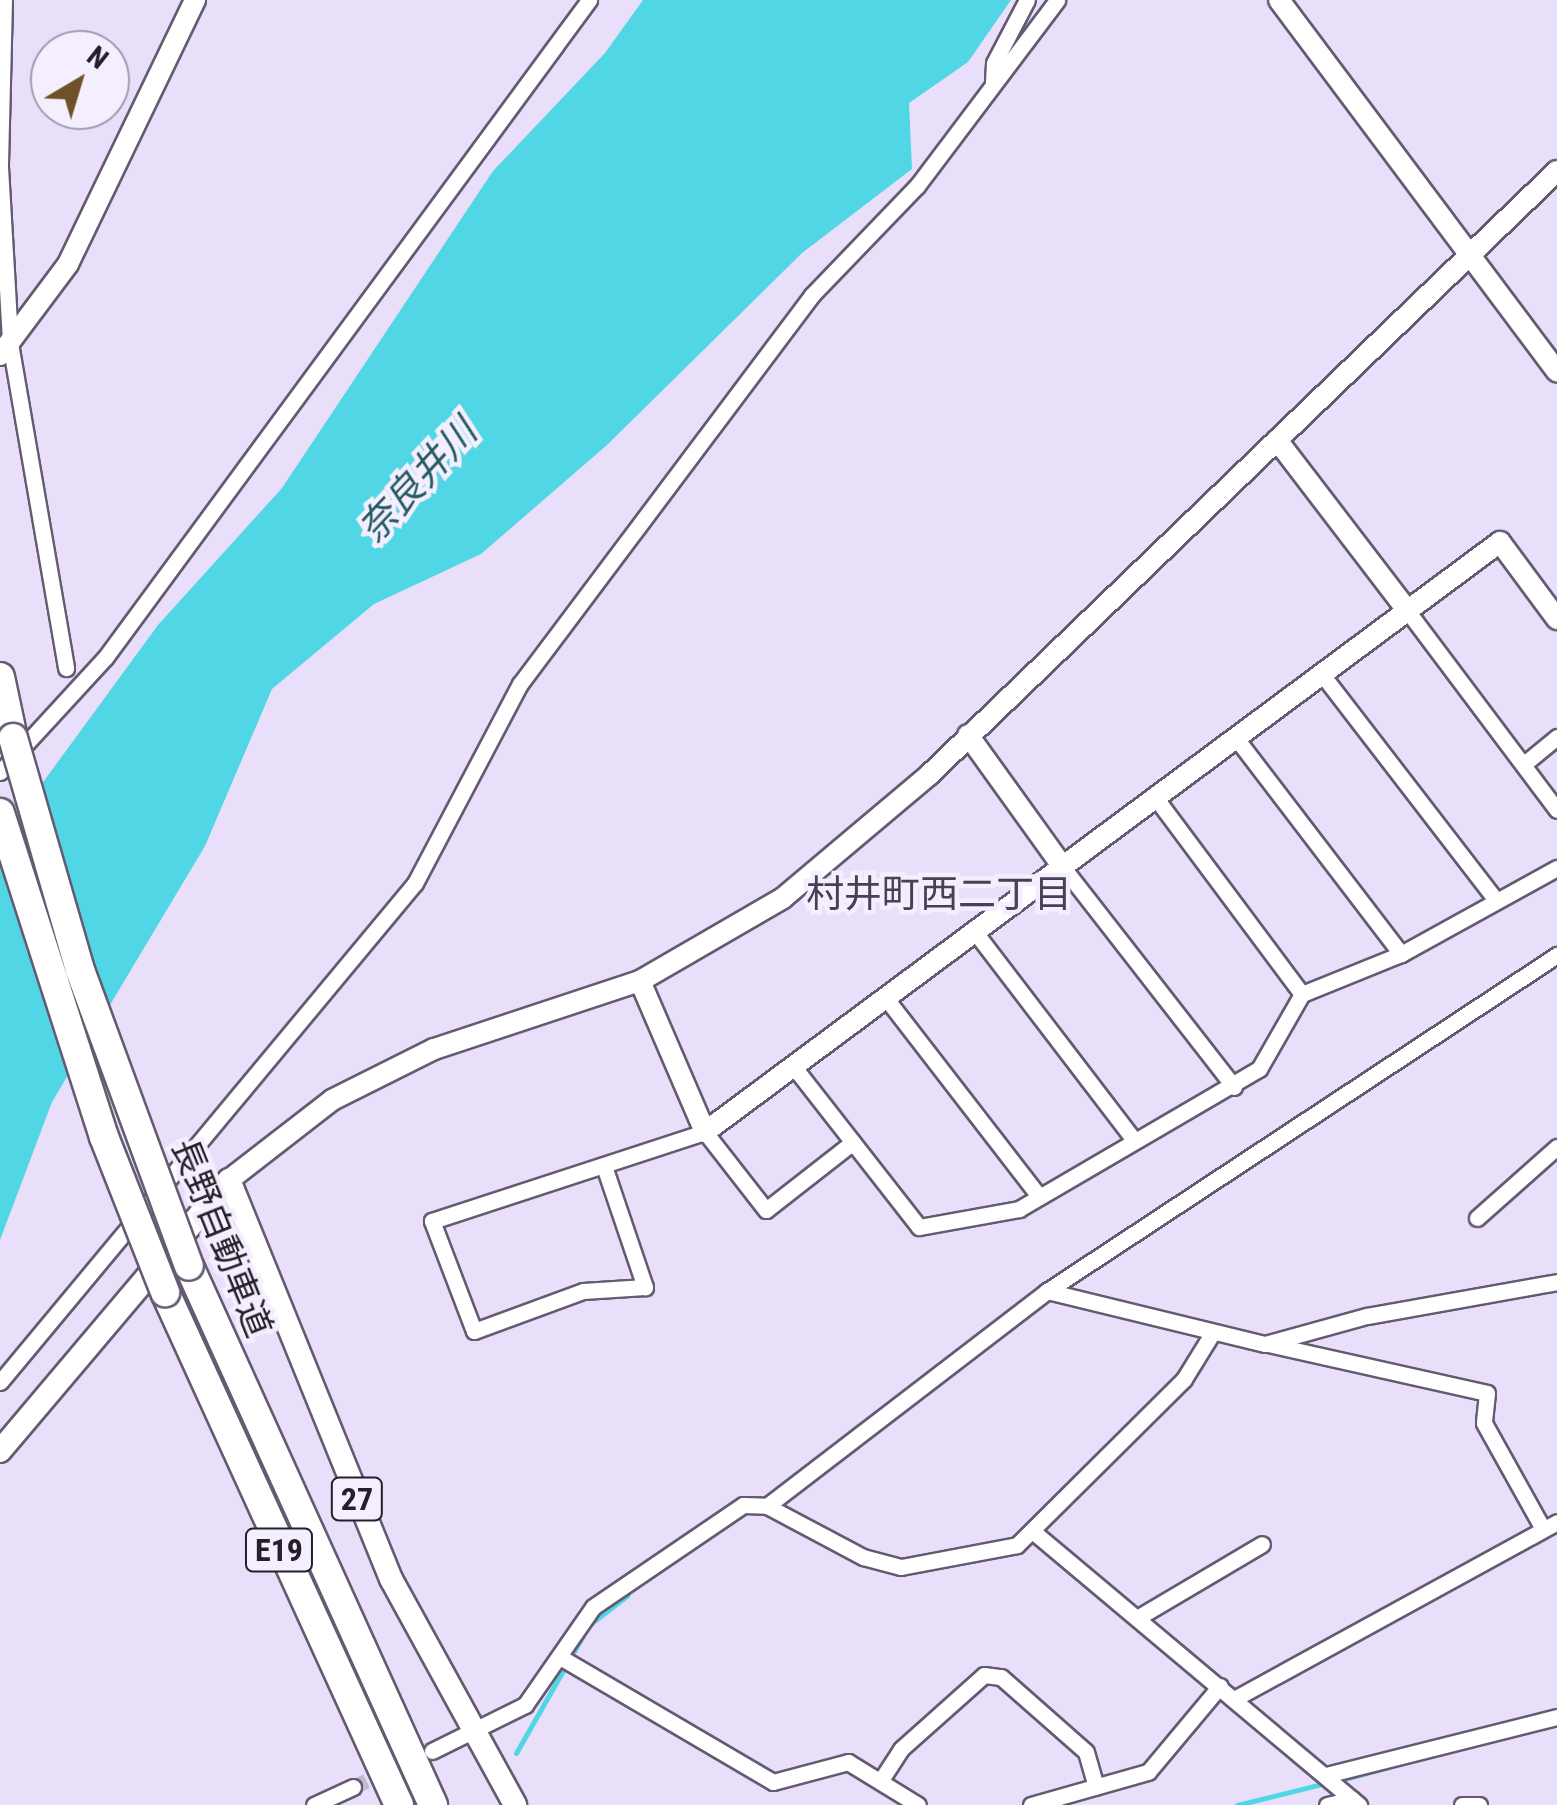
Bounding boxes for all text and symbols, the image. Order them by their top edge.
north arrow [30,30,130,130]
text: N [81,39,114,76]
water label: 奈良井川 [349,410,487,552]
district label: 村井町西二丁目 [806,872,1072,918]
street label: 長野自動車道 [162,1133,280,1343]
road number: 27 [330,1472,384,1526]
road number: E19 [244,1523,314,1577]

